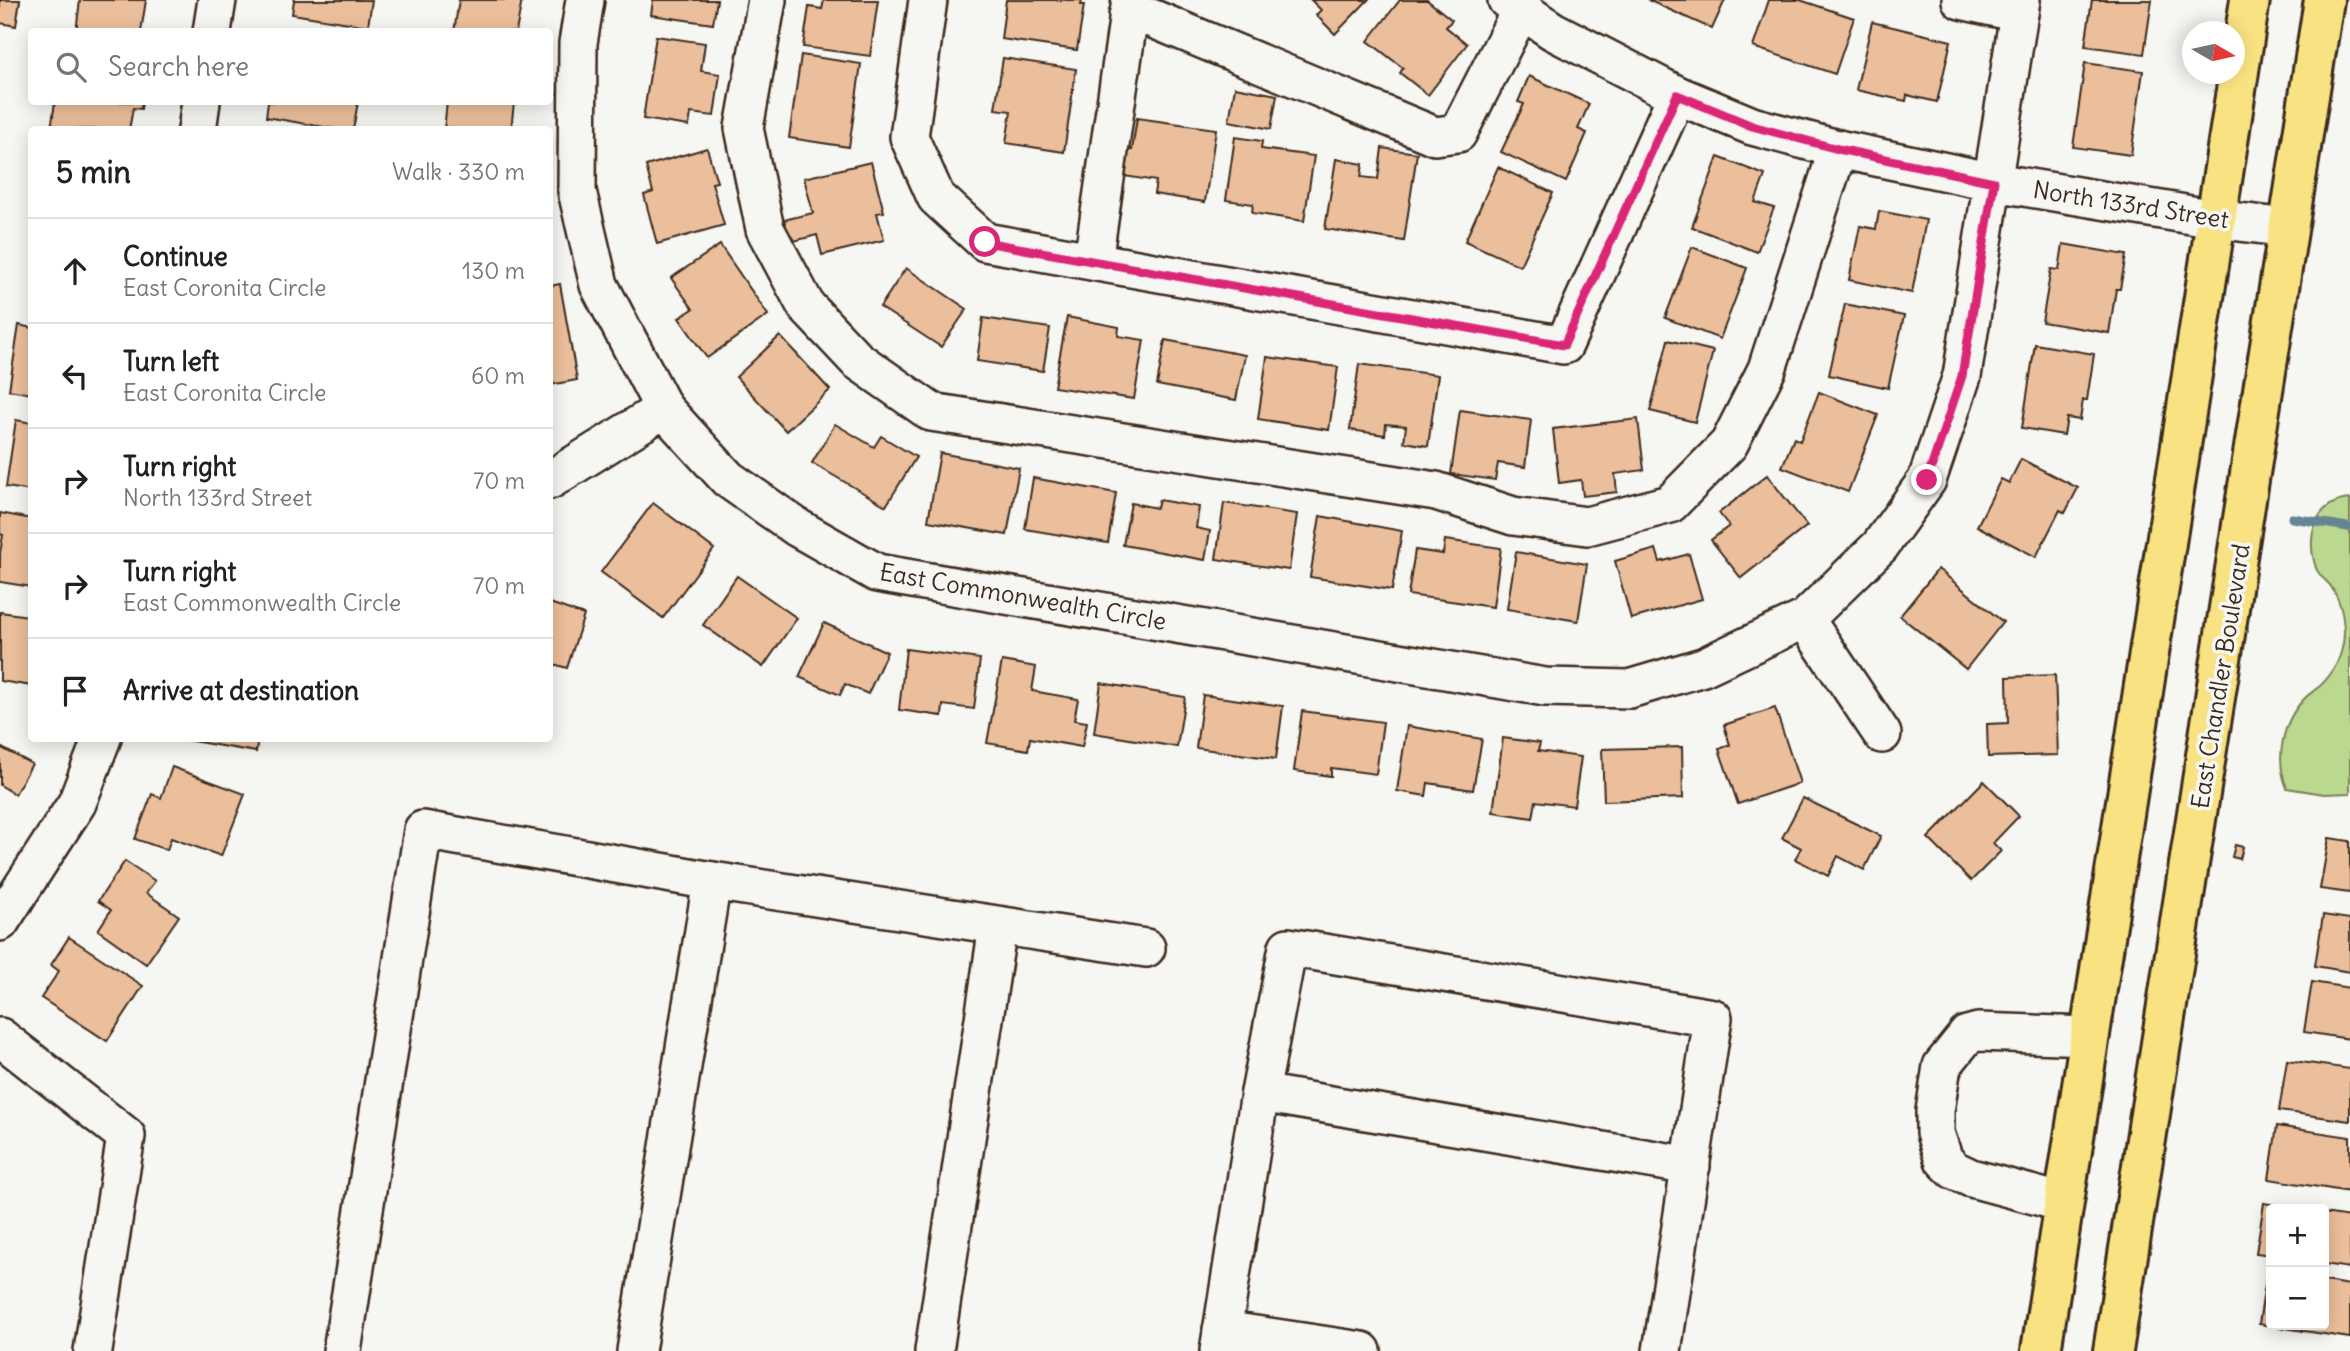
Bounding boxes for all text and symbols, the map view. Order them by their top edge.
north arrow [2182,21,2245,84]
search box [28,28,553,105]
icon: search [52,48,90,86]
text: Search here [108,50,249,83]
text: 5 min [56,153,131,191]
text: Walk · 330 m [392,157,525,186]
street label: North 133rd Street [2031,174,2231,234]
route start [969,226,1000,257]
text: Continue [123,240,228,273]
icon: ahead [56,252,94,290]
text: 130 m [462,256,525,285]
text: East Coronita Circle [123,273,326,302]
text: Turn left [123,345,219,378]
icon: left [56,357,94,395]
text: 60 m [471,361,525,390]
text: East Coronita Circle [123,378,326,407]
text: Turn right [123,450,236,483]
icon: right [56,462,94,500]
route end [1911,464,1942,495]
text: 70 m [473,466,525,495]
text: North 133rd Street [123,483,312,512]
street label: East Chandler Boulevard [2184,541,2256,811]
text: Turn right [123,555,236,588]
street label: East Commonwealth Circle [877,556,1169,636]
icon: right [56,567,94,605]
text: 70 m [473,571,525,600]
text: East Commonwealth Circle [123,588,401,617]
icon: arrive [56,672,94,710]
text: Arrive at destination [123,674,359,707]
map controls [2266,1204,2329,1330]
button: + [2266,1204,2329,1267]
button: − [2266,1267,2329,1330]

